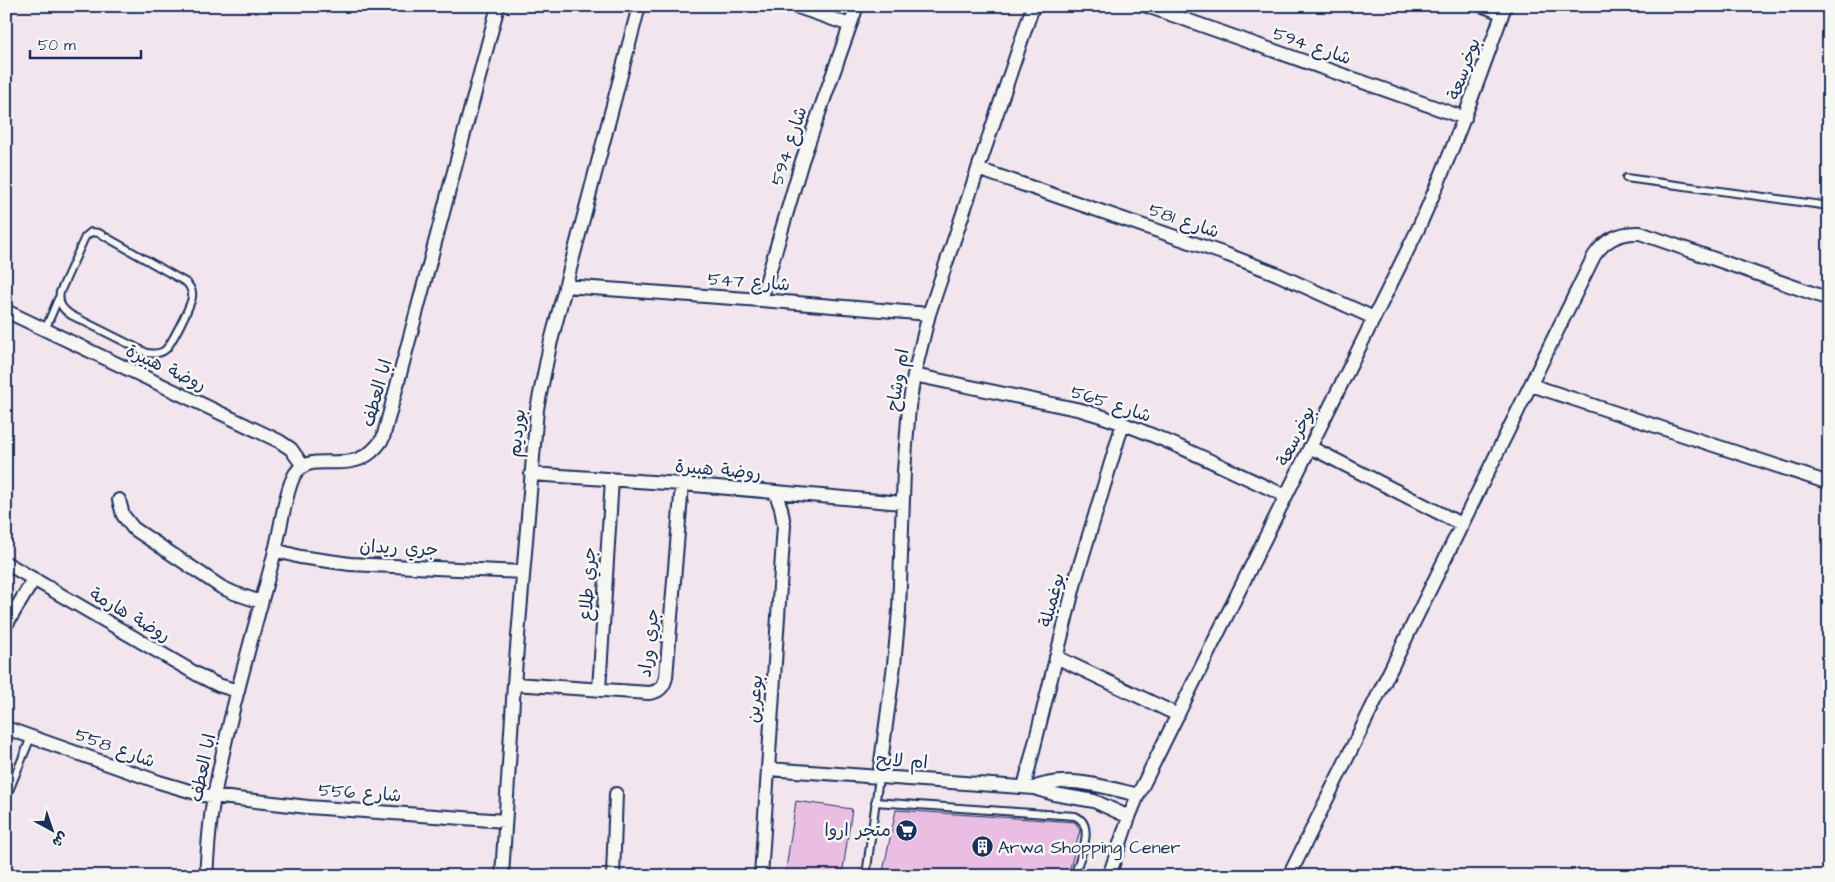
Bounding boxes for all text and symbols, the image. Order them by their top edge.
street label: شارع 594 [1269,21,1355,71]
scale bar [30,28,141,60]
street label: بوخرسعة [1441,34,1487,104]
text: 50 m [38,35,76,56]
street label: شارع 594 [765,103,813,189]
street label: شارع 581 [1145,197,1223,245]
street label: شارع 547 [707,267,791,297]
street label: روضة هبيرة [122,338,210,398]
street label: ام وشاح [880,347,917,413]
street label: ابا العطف [355,356,399,430]
street label: شارع 565 [1068,379,1154,429]
street label: بوخرسعة [1271,402,1321,470]
street label: بورديم [502,408,533,458]
street label: روضة هبيرة [674,454,762,486]
street label: جري ريدان [359,533,439,563]
street label: جري طلاع [574,546,602,622]
street label: بوغميلة [1033,570,1071,630]
street label: روضة هارمة [85,582,175,648]
street label: جري وراد [632,607,666,679]
street label: بوعرين [741,674,769,724]
street label: شارع 558 [72,722,158,774]
street label: ابا العطف [184,731,222,805]
street label: ام لايح [875,747,929,776]
street label: شارع 556 [318,778,402,808]
north arrow [28,804,78,854]
place label: متجر اروا [825,818,891,843]
supermarket icon: متجر اروا [895,818,919,842]
text: ش [47,827,72,852]
building icon: Arwa Shopping Cener [970,835,994,859]
place label: Arwa Shopping Cener [998,835,1180,861]

